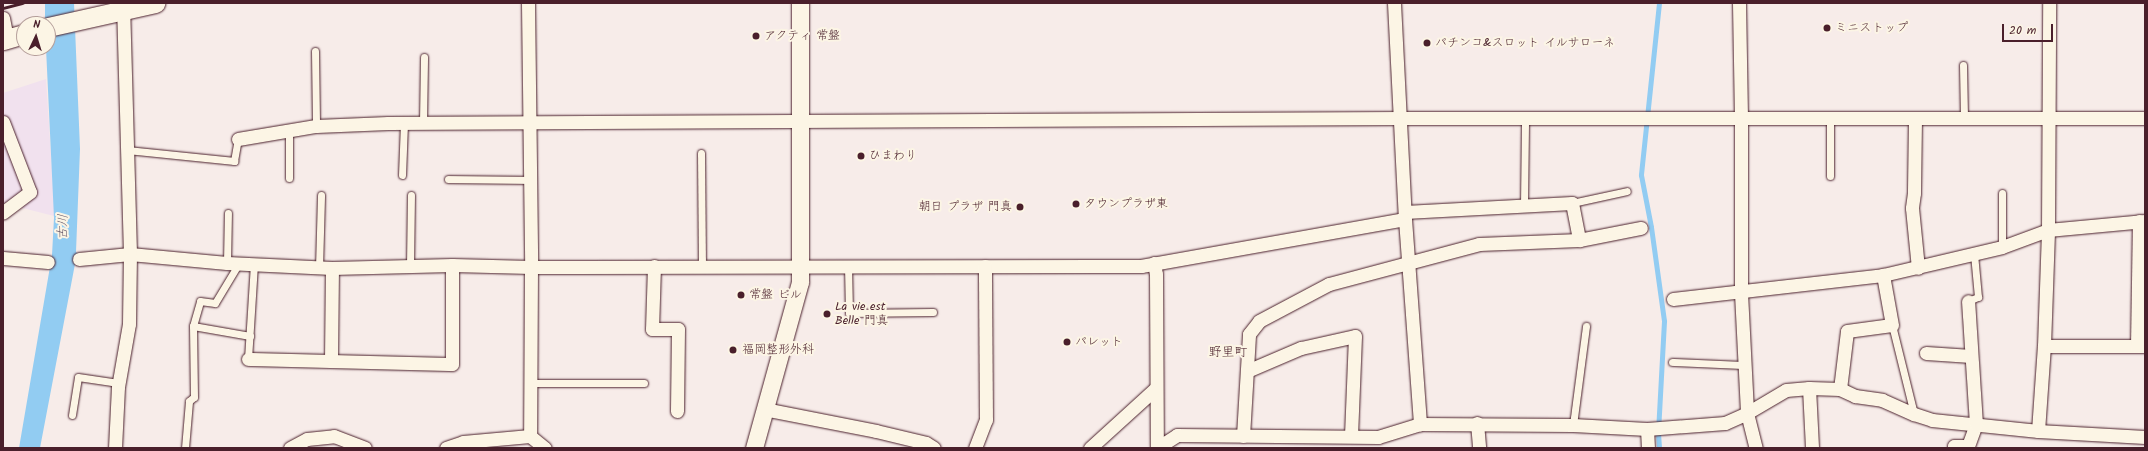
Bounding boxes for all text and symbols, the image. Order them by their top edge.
north arrow [16,16,56,56]
text: N [33,16,41,34]
scale bar [2004,16,2055,42]
place label: ミニストップ [1835,21,1907,35]
text: 20 m [2009,21,2036,40]
marker: ミニストップ [1822,23,1832,33]
place label: アクティ 常盤 [764,29,841,43]
marker: アクティ 常盤 [751,31,761,41]
place label: パチンコ&スロット イルサローネ [1435,36,1616,50]
marker: パチンコ&スロット イルサローネ [1422,38,1432,48]
place label: ひまわり [869,149,917,163]
marker: ひまわり [856,151,866,161]
place label: タウンプラザ東 [1084,197,1168,211]
marker: タウンプラザ東 [1071,199,1081,209]
place label: 朝日 プラザ 門真 [918,200,1012,214]
marker: 朝日 プラザ 門真 [1015,202,1025,212]
water label: 古川 [56,214,72,240]
place label: 常盤 ビル [749,288,802,302]
marker: 常盤 ビル [736,290,746,300]
place label: La vie est Belle 門真 [835,300,888,328]
marker: La vie est Belle 門真 [822,309,832,319]
place label: パレット [1075,335,1123,349]
marker: パレット [1062,337,1072,347]
place label: 福岡整形外科 [742,343,814,357]
marker: 福岡整形外科 [727,344,739,356]
district label: 野里町 [1209,345,1247,361]

